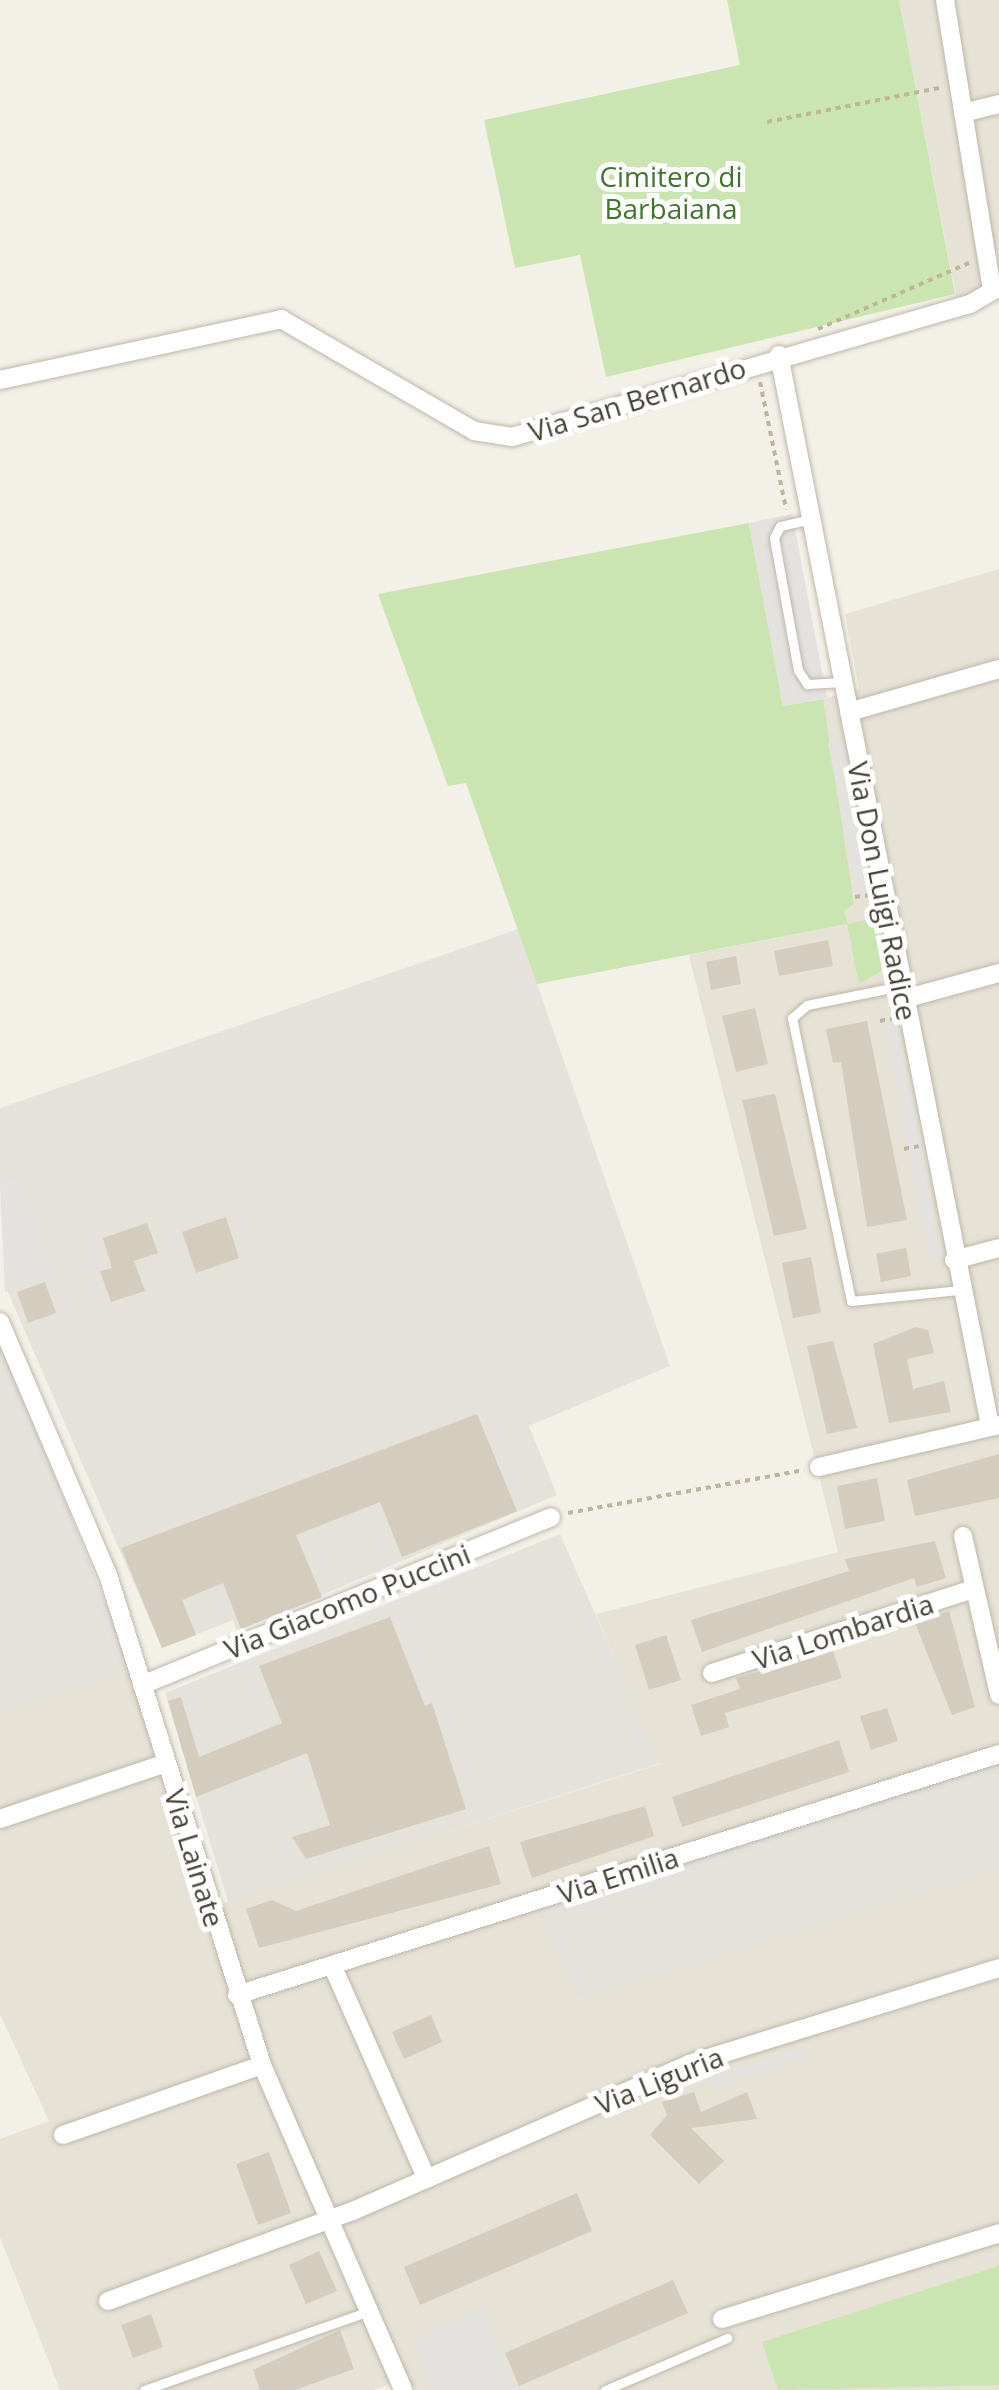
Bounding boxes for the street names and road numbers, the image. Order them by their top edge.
street label: Via San Bernardo [524,350,750,448]
street label: Via Don Luigi Radice [841,759,925,1023]
street label: Via Giacomo Puccini [219,1536,475,1666]
street label: Via Lombardia [748,1586,938,1676]
street label: Via Lainate [158,1785,232,1931]
street label: Via Emilia [553,1840,683,1910]
street label: Via Liguria [590,2039,728,2121]

